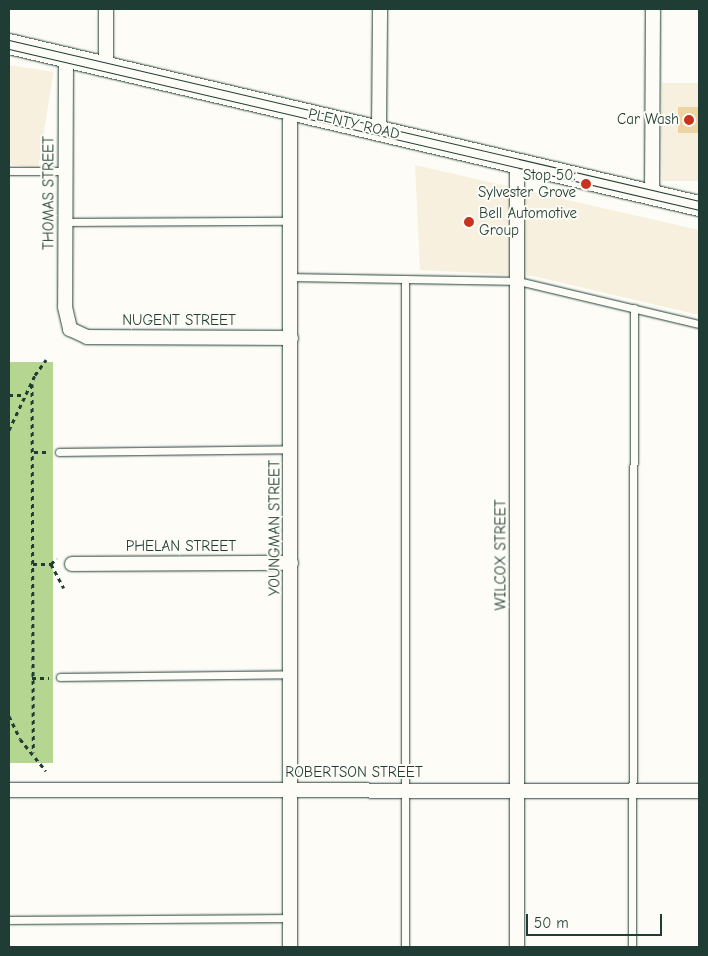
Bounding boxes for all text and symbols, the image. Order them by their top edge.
street label: PLENTY ROAD [307,105,401,143]
place label: Car Wash [617,111,679,129]
marker: Car Wash [683,114,695,126]
street label: THOMAS STREET [40,136,58,250]
place label: Stop 50: Sylvester Grove [478,166,576,201]
marker: Stop 50: Sylvester Grove [580,178,592,190]
place label: Bell Automotive Group [479,204,577,239]
marker: Bell Automotive Group [463,216,475,228]
street label: NUGENT STREET [122,312,236,330]
street label: YOUNGMAN STREET [266,460,284,596]
street label: WILCOX STREET [492,499,510,611]
street label: PHELAN STREET [126,538,236,556]
street label: ROBERTSON STREET [285,764,423,782]
scale bar [528,904,664,936]
text: 50 m [534,914,569,932]

